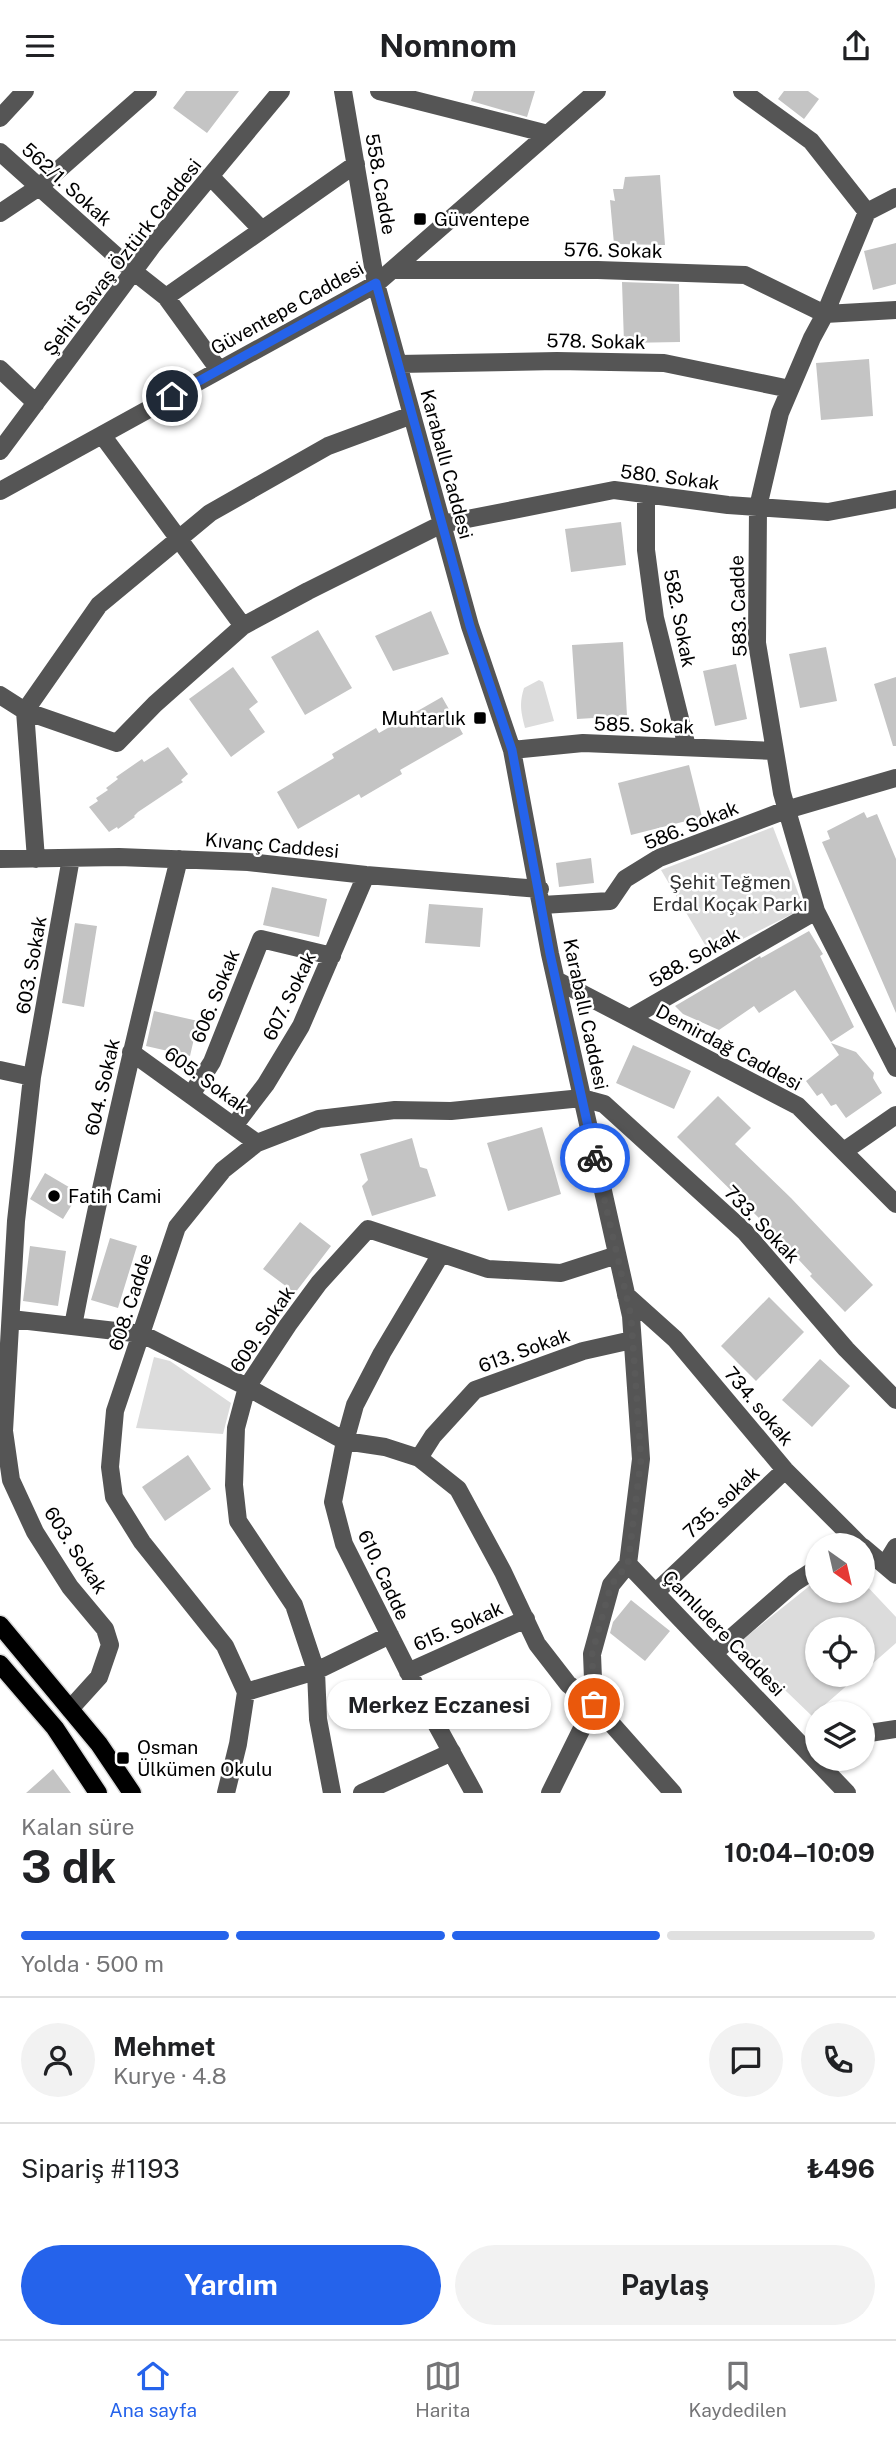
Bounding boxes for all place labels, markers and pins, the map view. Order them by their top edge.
place label: Güventepe [434,208,530,230]
marker: Güventepe [412,211,428,227]
pin [142,366,202,426]
place label: Muhtarlık [381,707,466,729]
marker: Muhtarlık [472,710,488,726]
place label: Fatih Cami [68,1185,161,1207]
marker: Fatih Cami [46,1188,62,1204]
pin [564,1674,624,1734]
callout: Merkez Eczanesi [328,1679,552,1729]
place label: Osman Ülkümen Okulu [137,1736,272,1780]
marker: Osman Ülkümen Okulu [115,1750,131,1766]

